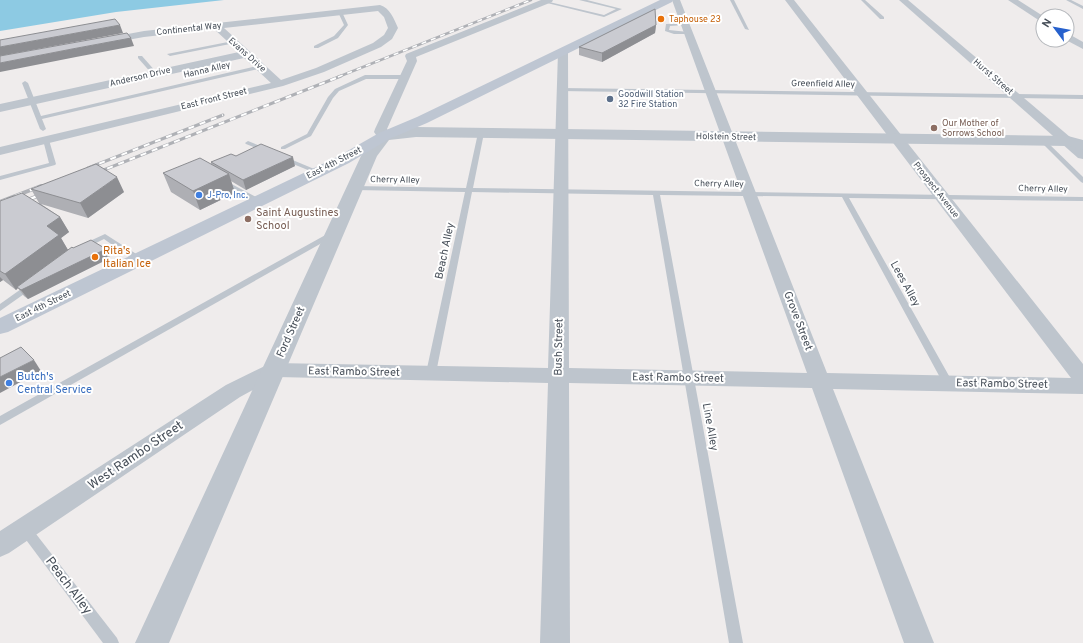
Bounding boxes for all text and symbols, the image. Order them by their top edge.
north arrow [1035,8,1075,48]
marker: Taphouse 23 [656,14,666,24]
place label: Taphouse 23 [669,14,721,25]
text: N [1039,16,1055,30]
street label: Continental Way [156,20,222,38]
street label: Evans Drive [226,35,268,75]
street label: Hurst Street [971,57,1015,97]
street label: Hanna Alley [182,59,232,81]
street label: Anderson Drive [108,65,172,89]
street label: Greenfield Alley [791,78,855,90]
street label: East Front Street [180,85,248,113]
place label: Goodwill Station 32 Fire Station [618,89,684,110]
marker: Goodwill Station 32 Fire Station [605,94,615,104]
place label: Our Mother of Sorrows School [942,118,1004,139]
marker: Our Mother of Sorrows School [929,123,939,133]
street label: Holstein Street [696,131,756,143]
street label: East 4th Street [305,144,363,182]
street label: Prospect Avenue [911,160,961,220]
street label: Cherry Alley [370,174,420,186]
street label: Cherry Alley [694,178,744,190]
street label: Cherry Alley [1018,183,1068,195]
marker: J-Pro, Inc. [194,190,204,200]
place label: J-Pro, Inc. [207,190,248,201]
place label: Saint Augustines School [256,206,339,233]
marker: Saint Augustines School [243,214,253,224]
street label: Beach Alley [432,221,458,281]
place label: Rita's Italian Ice [103,244,151,271]
marker: Rita's Italian Ice [90,252,100,262]
street label: Lees Alley [887,259,923,309]
street label: East 4th Street [13,288,73,324]
street label: Grove Street [780,290,816,352]
street label: Ford Street [274,304,308,360]
street label: Bush Street [551,318,567,376]
street label: East Rambo Street [308,364,400,380]
place label: Butch's Central Service [17,370,92,397]
street label: East Rambo Street [632,370,724,386]
street label: East Rambo Street [956,376,1048,392]
marker: Butch's Central Service [4,378,14,388]
street label: Line Alley [699,402,721,452]
street label: West Rambo Street [85,418,187,494]
street label: Peach Alley [41,554,95,618]

